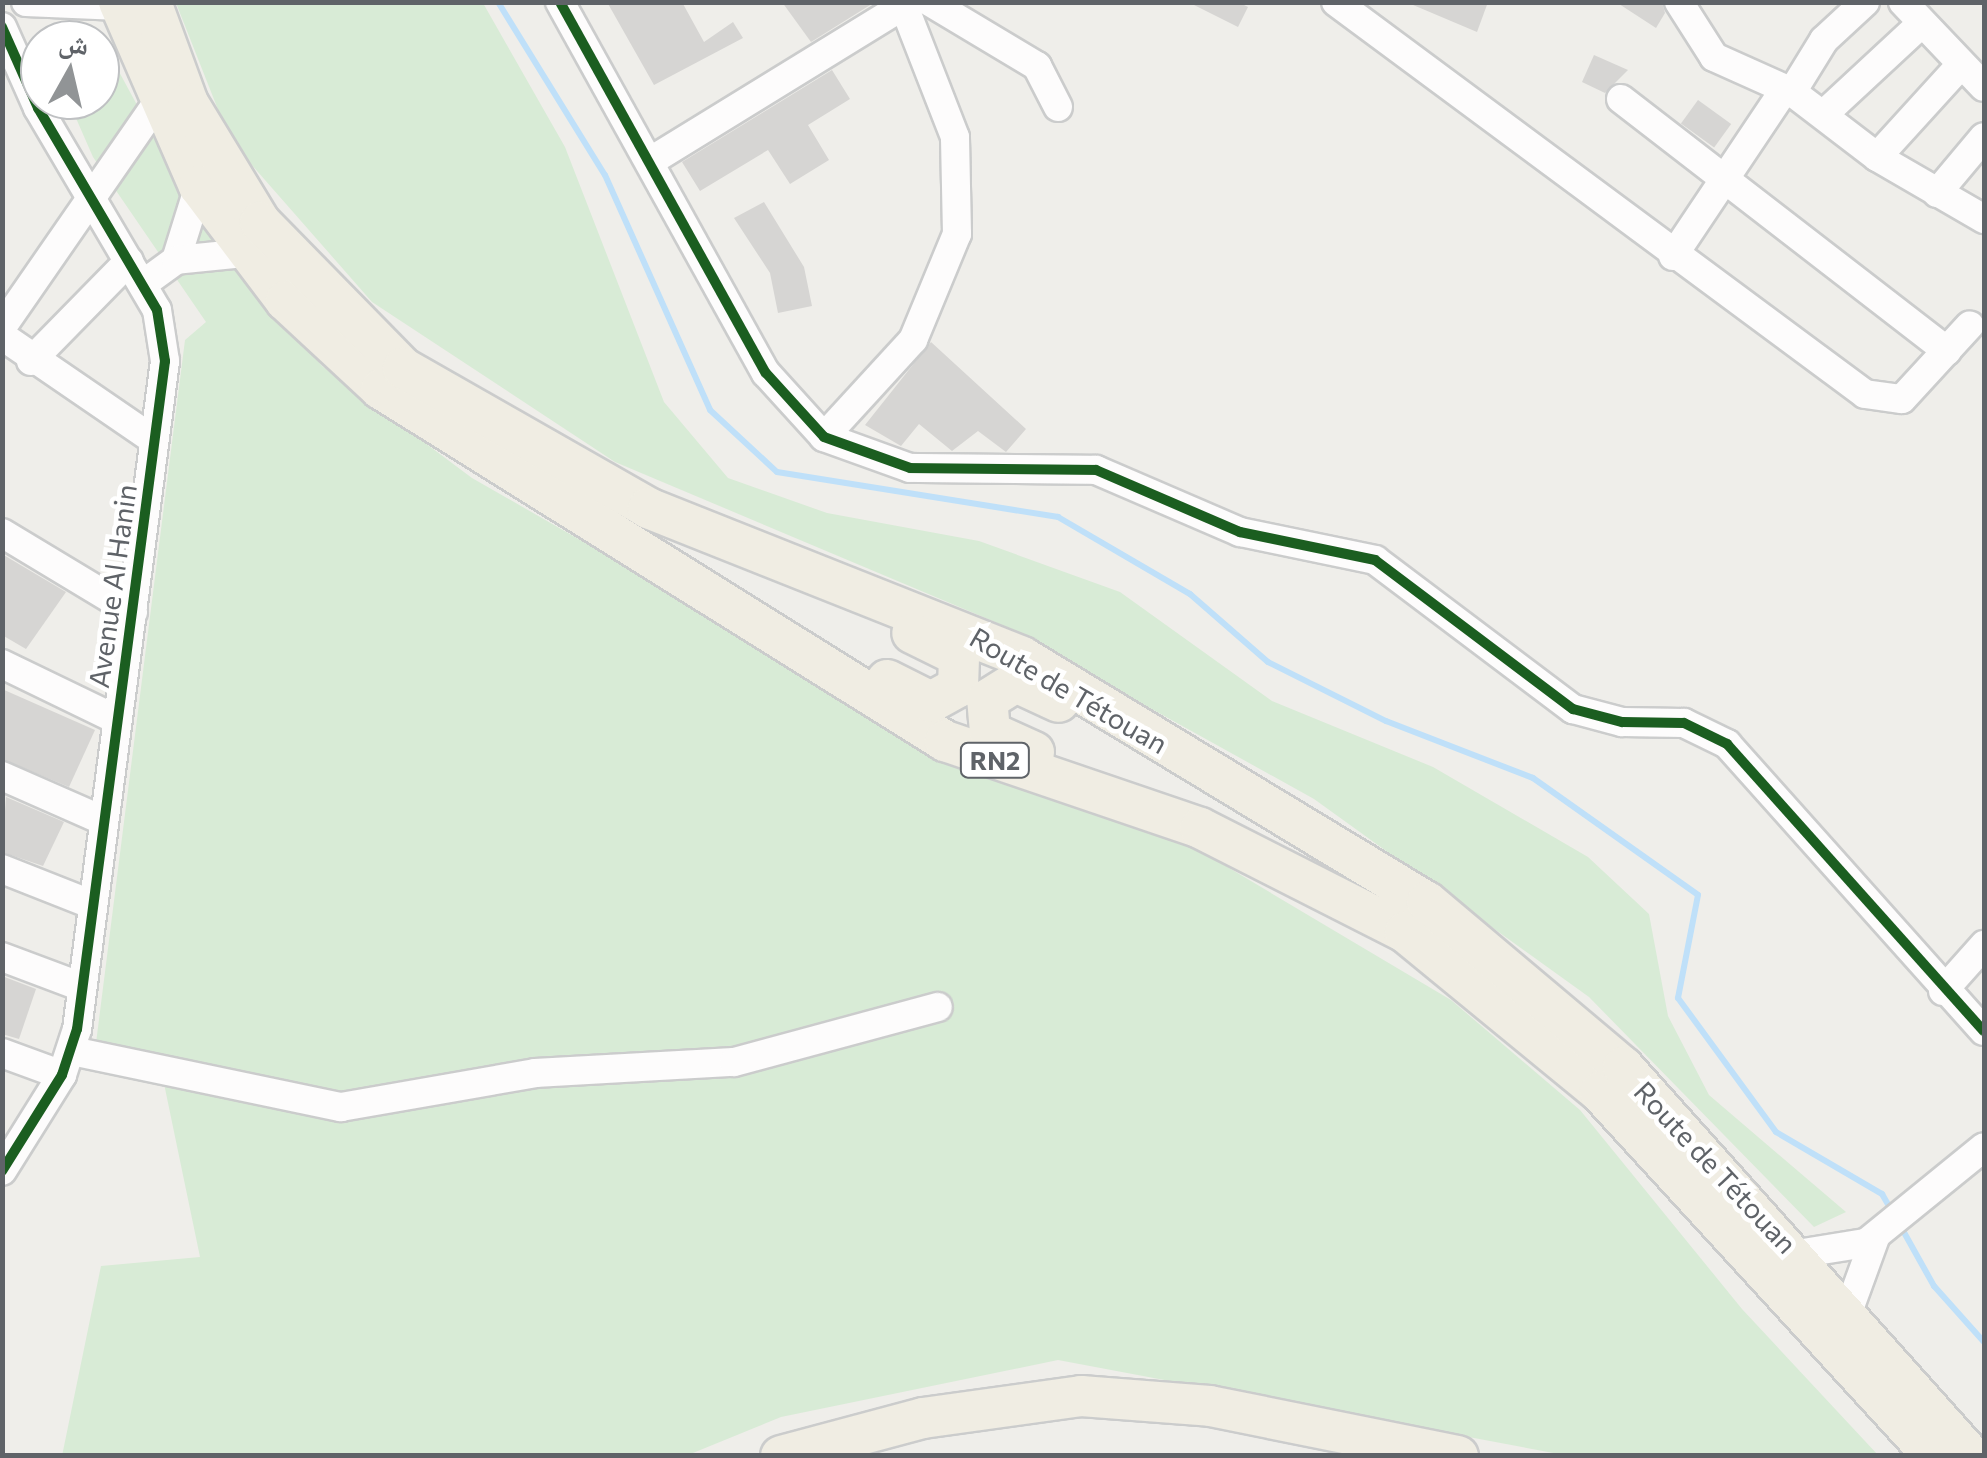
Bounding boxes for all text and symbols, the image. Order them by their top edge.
north arrow [20,20,120,120]
text: ش [57,23,91,61]
street label: Avenue Al Hanin [81,482,143,690]
street label: Route de Tétouan [964,620,1174,760]
road number: RN2 [958,740,1032,780]
street label: Route de Tétouan [1628,1074,1804,1260]

